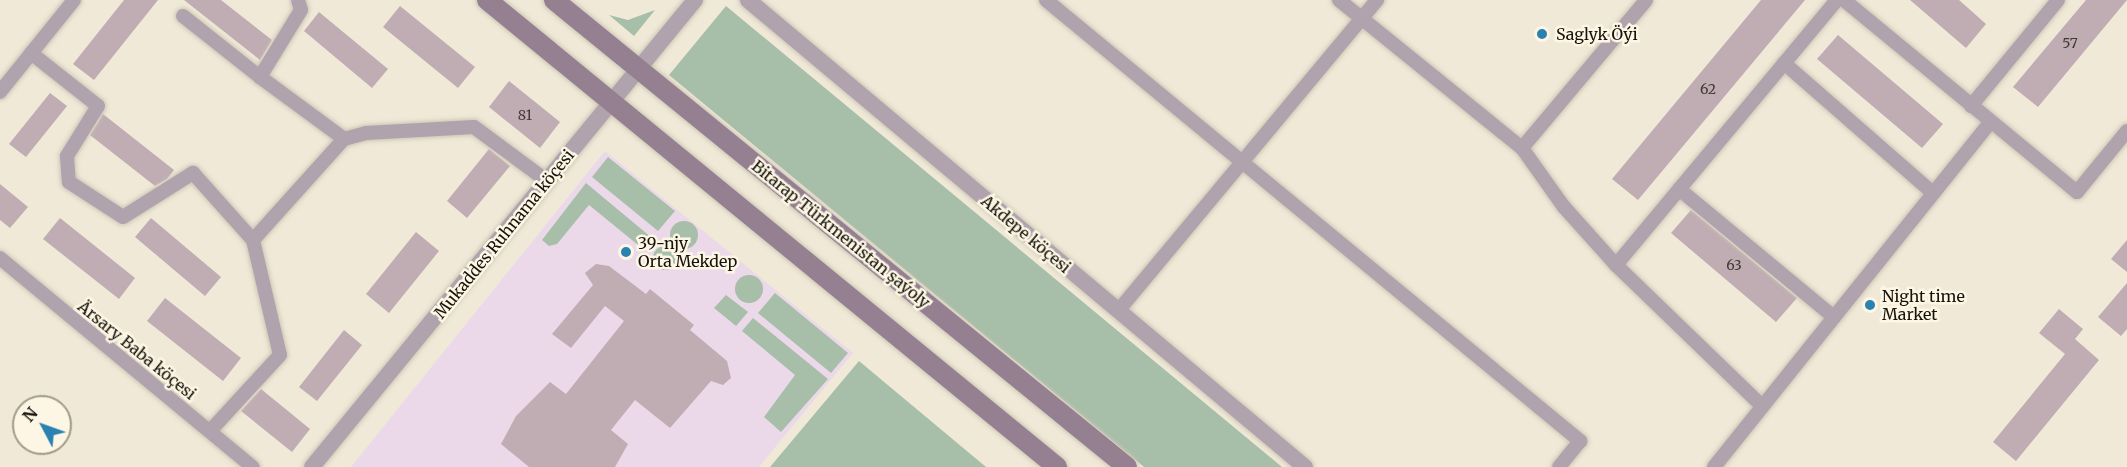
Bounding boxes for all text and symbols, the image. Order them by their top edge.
place label: Saglyk Öýi [1556,24,1638,44]
marker: Saglyk Öýi [1533,25,1551,43]
house number: 57 [2062,35,2078,51]
house number: 62 [1700,81,1716,97]
house number: 81 [518,107,532,123]
street label: Mukaddes Ruhnama köçesi [430,146,578,322]
street label: Bitarap Türkmenistan şaýoly [748,156,934,312]
street label: Akdepe köçesi [978,191,1074,277]
place label: 39-njy Orta Mekdep [638,233,737,271]
marker: 39-njy Orta Mekdep [619,245,633,259]
house number: 63 [1726,257,1742,273]
place label: Night time Market [1882,286,1965,324]
street label: Ärsary Baba köçesi [74,297,200,403]
marker: Night time Market [1863,298,1877,312]
north arrow [12,395,72,455]
text: N [18,403,42,426]

